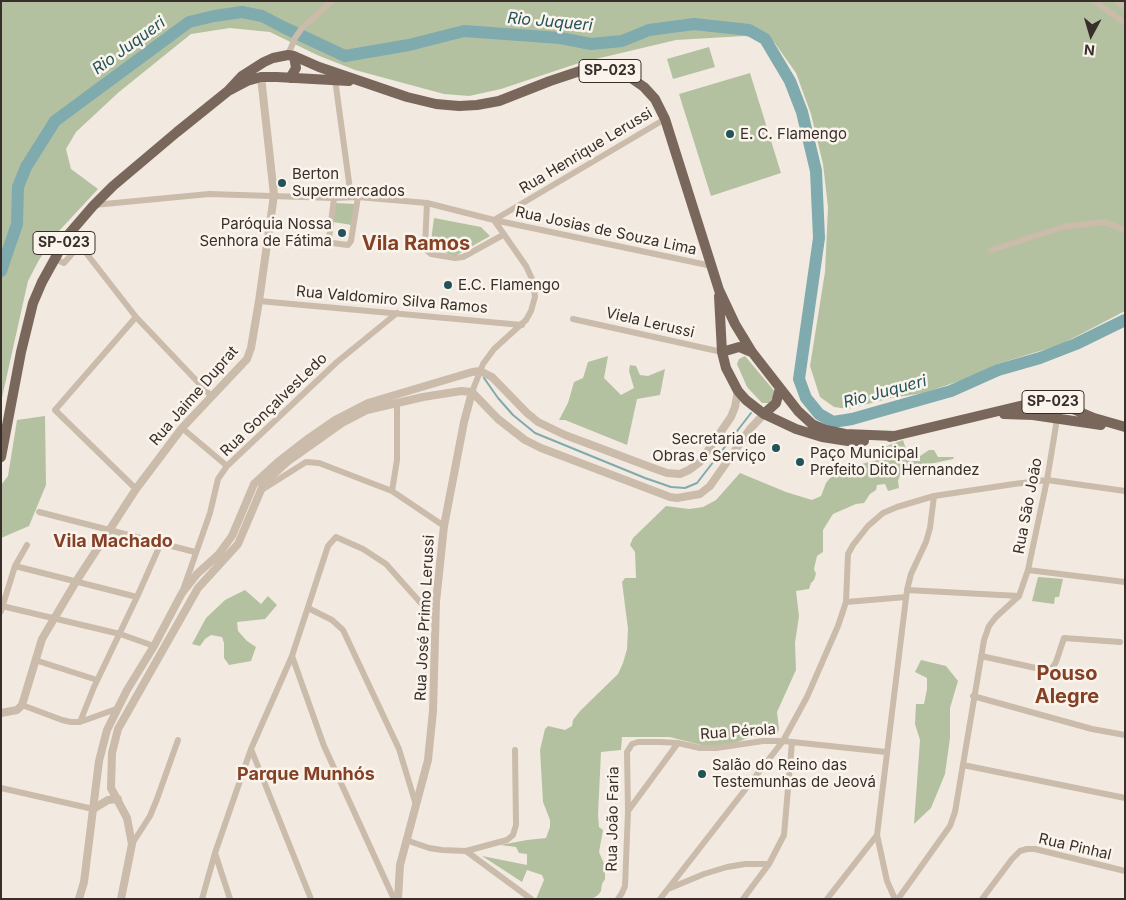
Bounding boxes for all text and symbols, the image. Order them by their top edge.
water label: Rio Juqueri [507,9,593,35]
north arrow [1066,10,1116,60]
water label: Rio Juqueri [89,13,169,79]
text: N [1083,41,1096,59]
road number: SP-023 [579,59,641,82]
street label: Rua Henrique Lerussi [516,104,656,198]
place label: E. C. Flamengo [740,125,847,143]
marker: E. C. Flamengo [724,128,736,140]
place label: Berton Supermercados [292,165,405,200]
marker: Berton Supermercados [276,177,288,189]
street label: Rua Josias de Souza Lima [514,203,698,259]
place label: Paróquia Nossa Senhora de Fátima [199,215,332,250]
marker: Paróquia Nossa Senhora de Fátima [336,227,348,239]
road number: SP-023 [33,232,95,254]
district label: Vila Ramos [362,232,470,256]
place label: E.C. Flamengo [458,276,560,294]
marker: E.C. Flamengo [442,279,454,291]
street label: Rua Valdomiro Silva Ramos [295,283,489,317]
street label: Viela Lerussi [604,304,696,342]
street label: Rua Jaime Duprat [146,343,242,449]
street label: Rua GonçalvesLedo [217,349,331,461]
water label: Rio Juqueri [841,372,929,412]
road number: SP-023 [1022,391,1084,414]
place label: Secretaria de Obras e Serviço [652,430,766,465]
marker: Secretaria de Obras e Serviço [770,442,782,454]
place label: Paço Municipal Prefeito Dito Hernandez [810,444,980,479]
marker: Paço Municipal Prefeito Dito Hernandez [794,456,806,468]
street label: Rua São João [1010,456,1046,556]
district label: Vila Machado [53,531,173,553]
street label: Rua José Primo Lerussi [412,535,438,701]
district label: Pouso Alegre [1035,662,1099,709]
street label: Rua Pérola [700,720,776,744]
place label: Salão do Reino das Testemunhas de Jeová [712,756,876,791]
district label: Parque Munhós [237,764,375,786]
street label: Rua João Faria [603,766,623,872]
marker: Salão do Reino das Testemunhas de Jeová [696,768,708,780]
street label: Rua Pinhal [1037,830,1113,864]

